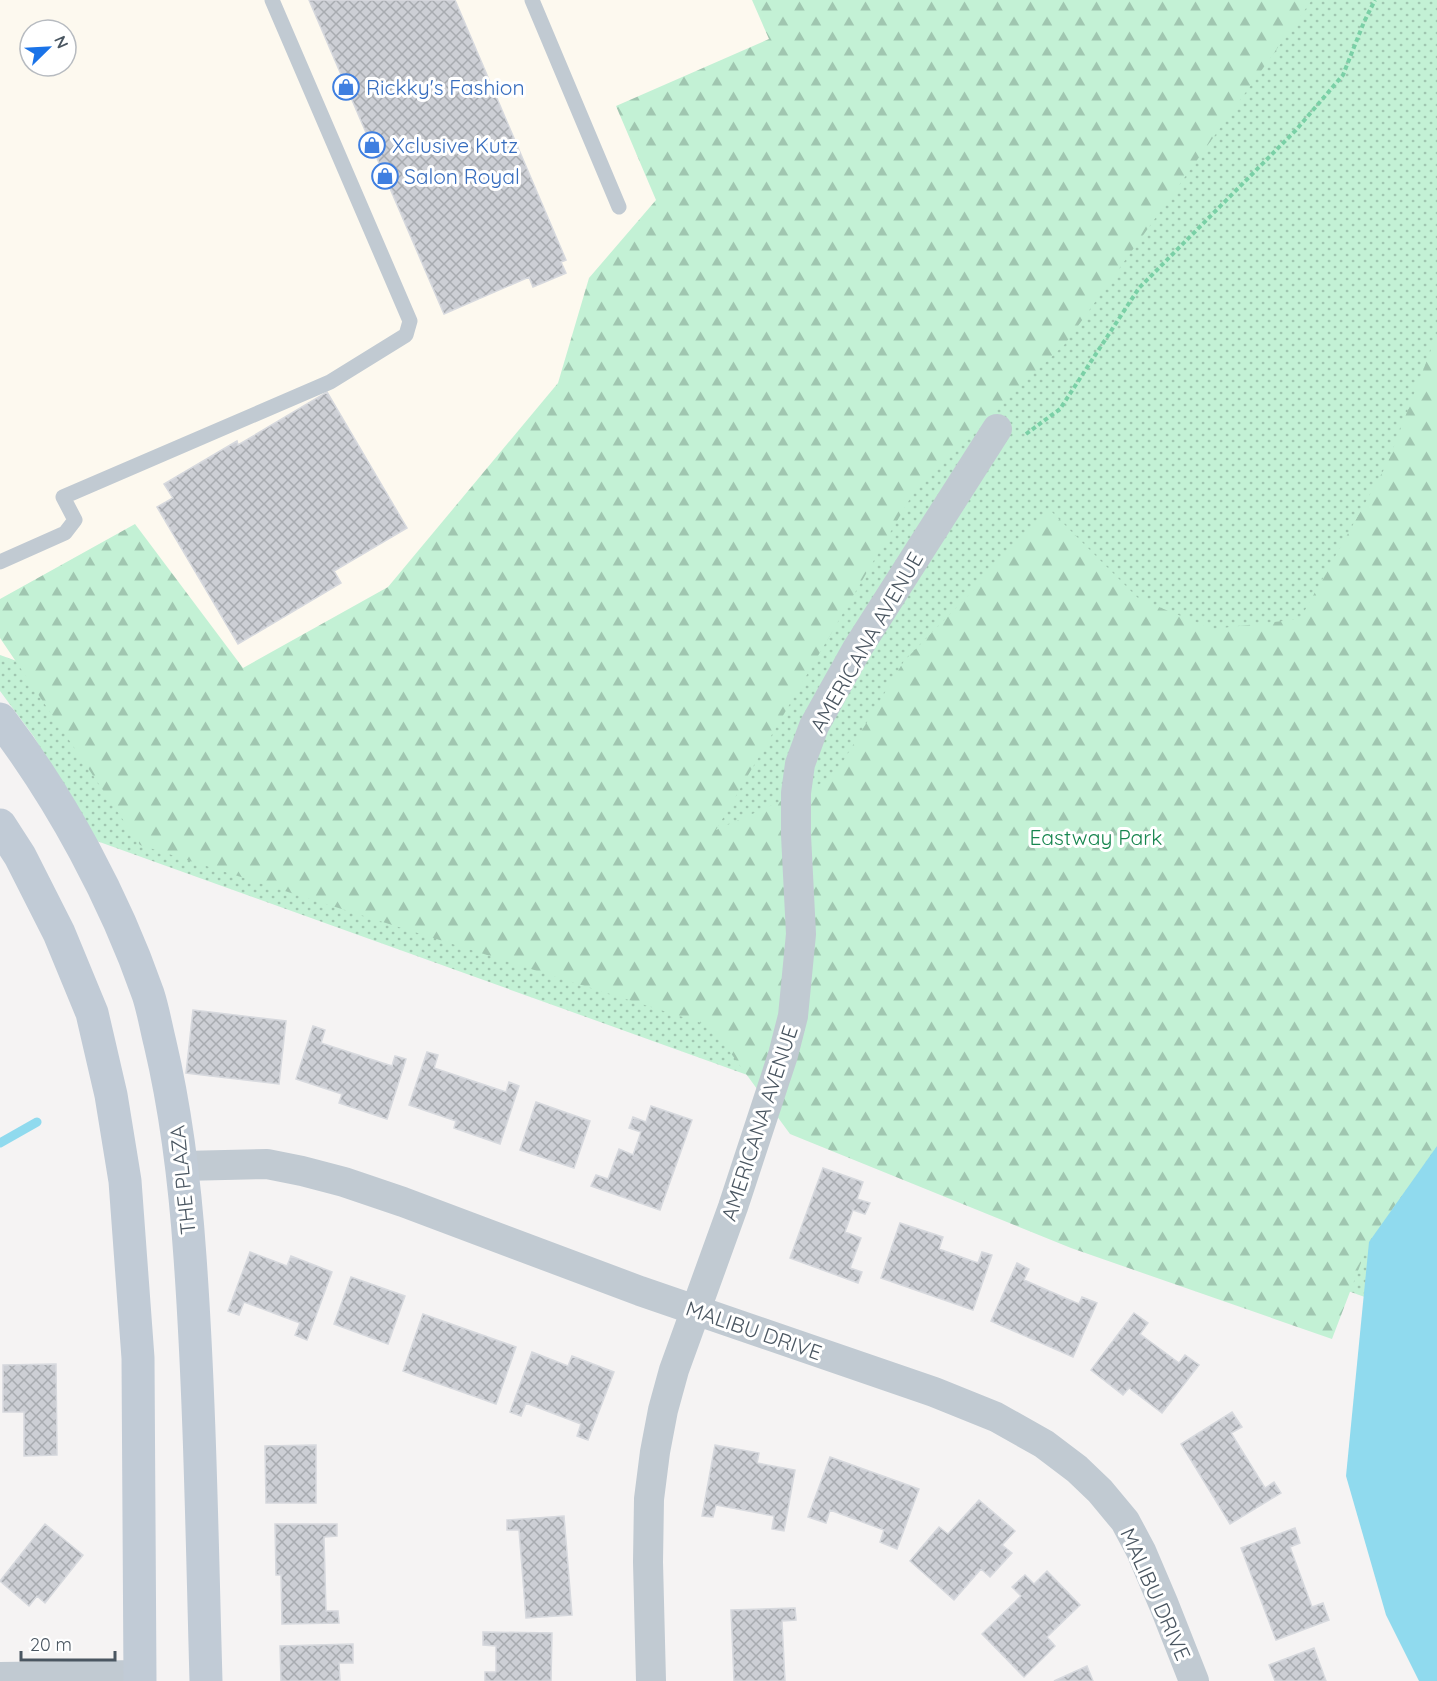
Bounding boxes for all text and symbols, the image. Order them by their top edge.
north arrow [18,18,78,78]
text: N [50,32,73,51]
shop icon: Rickky's Fashion [331,72,361,102]
place label: Rickky's Fashion [366,74,525,100]
shop icon: Xclusive Kutz [357,130,387,160]
place label: Xclusive Kutz [392,132,518,158]
shop icon: Salon Royal [370,161,400,191]
place label: Salon Royal [404,163,520,189]
street label: AMERICANA AVENUE [804,547,928,737]
park label: Eastway Park [1029,824,1163,850]
street label: AMERICANA AVENUE [715,1022,803,1224]
street label: THE PLAZA [163,1124,201,1236]
street label: MALIBU DRIVE [683,1295,825,1365]
street label: MALIBU DRIVE [1115,1524,1197,1664]
scale bar [21,1624,116,1662]
text: 20 m [30,1633,72,1656]

